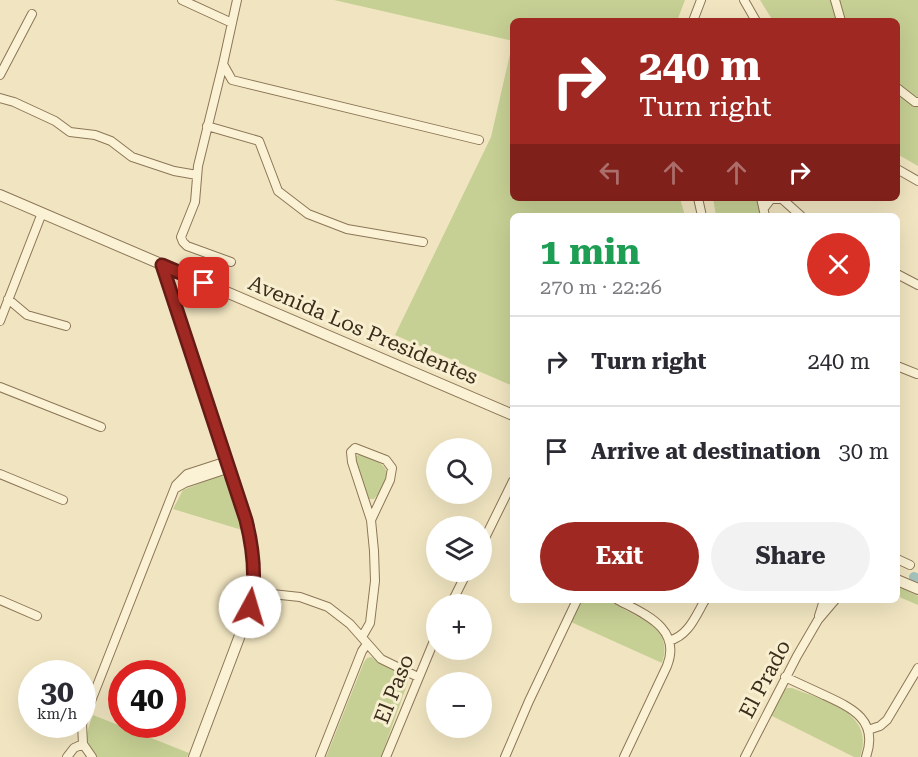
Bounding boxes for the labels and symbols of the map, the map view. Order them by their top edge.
pin [178,257,229,308]
street label: Avenida Los Presidentes [245,271,481,389]
position arrow [218,575,282,639]
street label: El Prado [735,636,795,722]
street label: El Paso [369,651,419,727]
speed limit sign: 40 [108,660,186,738]

